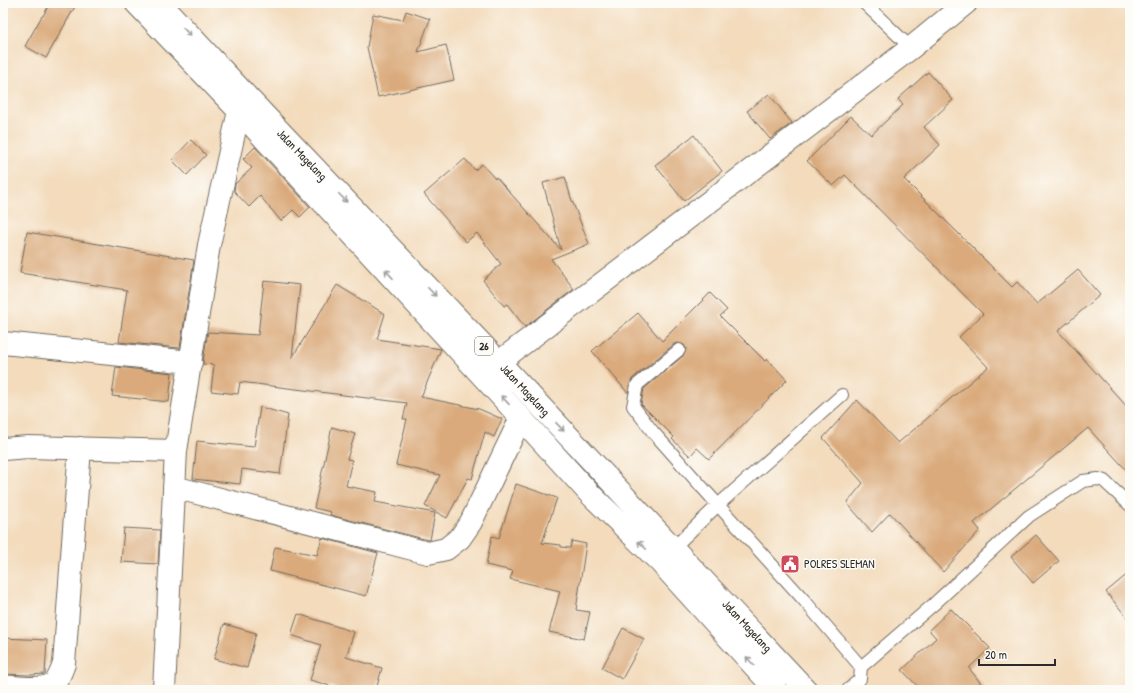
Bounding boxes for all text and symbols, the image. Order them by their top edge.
one-way arrow [182,26,191,37]
street label: Jalan Magelang [273,125,331,184]
one-way arrow [338,193,348,203]
one-way arrow [384,268,393,279]
one-way arrow [428,287,437,297]
road number: 26 [475,337,493,355]
street label: Jalan Magelang [497,360,554,420]
one-way arrow [500,395,510,405]
one-way arrow [555,422,565,432]
one-way arrow [637,540,647,550]
public building icon: POLRES SLEMAN [779,553,801,575]
place label: POLRES SLEMAN [804,555,875,572]
street label: Jalan Magelang [719,596,776,656]
scale bar [979,641,1055,667]
text: 20 m [985,646,1007,663]
one-way arrow [745,656,755,666]

